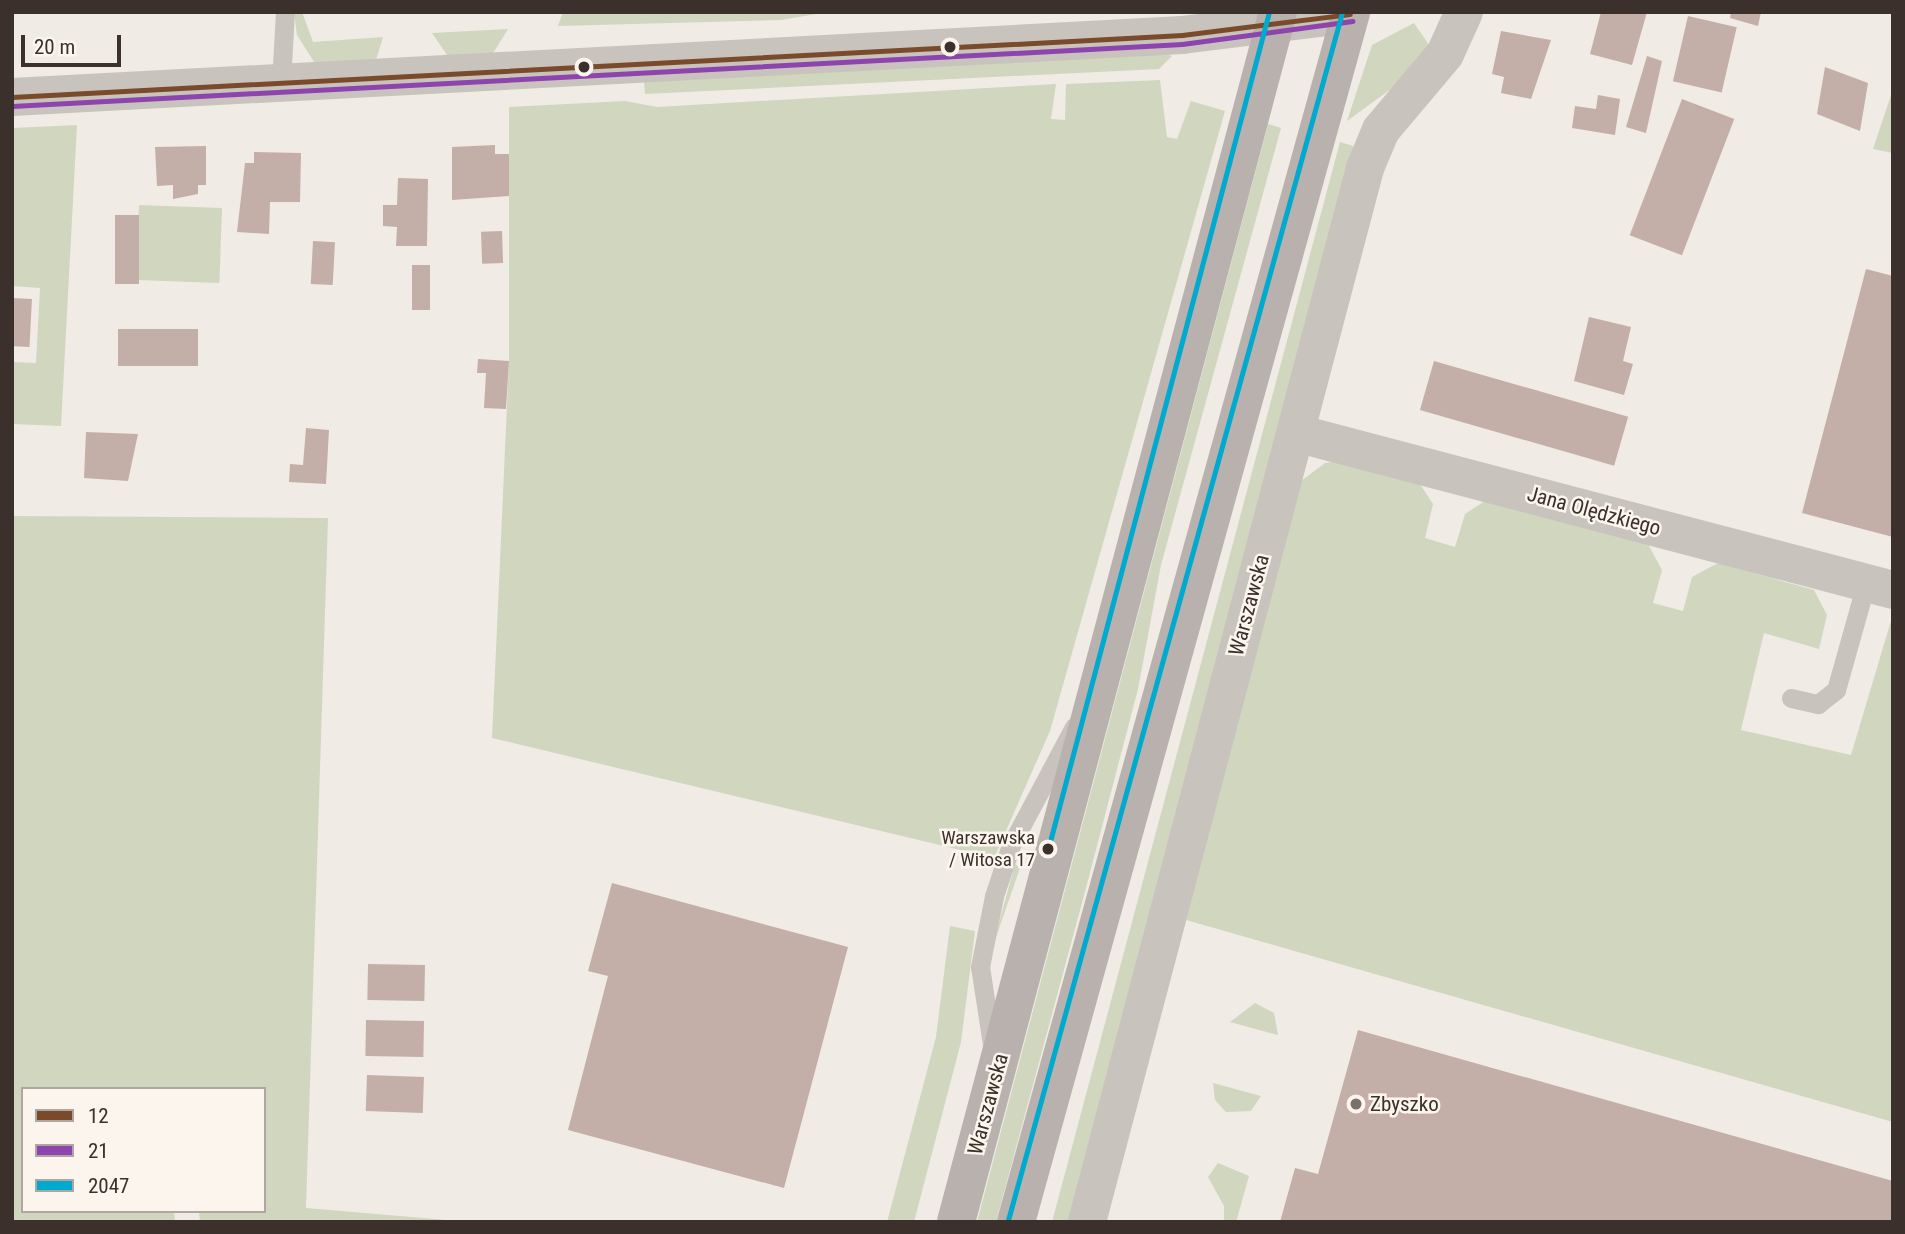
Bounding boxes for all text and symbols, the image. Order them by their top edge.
scale bar [24,21,124,65]
text: 20 m [34,35,75,59]
unlabelled marker [943,40,957,54]
unlabelled marker [577,60,591,74]
street label: Jana Olędzkiego [1524,481,1664,541]
street label: Warszawska [1223,552,1275,658]
place label: Warszawska / Witosa 17 [941,827,1035,871]
marker: Warszawska / Witosa 17 [1041,842,1055,856]
street label: Warszawska [962,1051,1014,1157]
legend [21,1087,266,1213]
place label: Zbyszko [1370,1091,1439,1117]
marker: Zbyszko [1348,1096,1364,1112]
text: 12 [88,1104,109,1128]
text: 21 [88,1139,109,1163]
text: 2047 [88,1174,129,1198]

